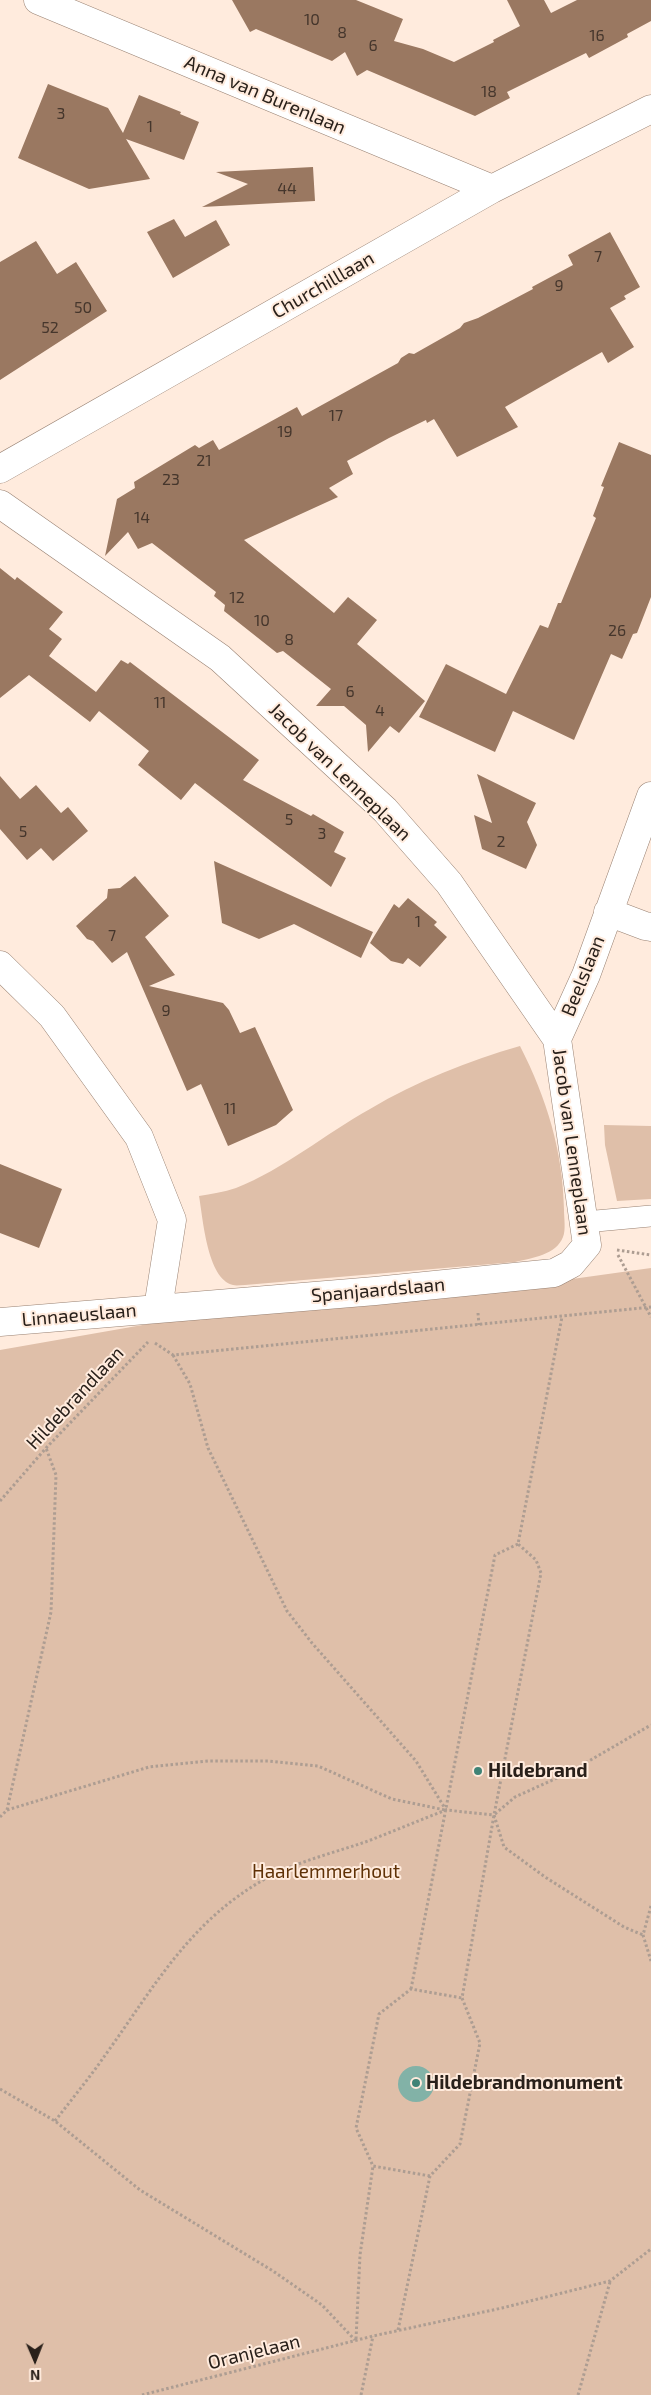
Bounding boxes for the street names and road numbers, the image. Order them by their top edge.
street label: Anna van Burenlaan [181,51,349,139]
street label: Churchilllaan [268,247,378,323]
street label: Jacob van Lenneplaan [264,698,416,846]
street label: Beelslaan [557,932,609,1020]
street label: Jacob van Lenneplaan [548,1047,596,1237]
street label: Spanjaardslaan [310,1273,446,1307]
street label: Linnaeuslaan [21,1299,137,1331]
street label: Hildebrandlaan [21,1342,129,1454]
street label: Oranjelaan [206,2330,302,2374]

